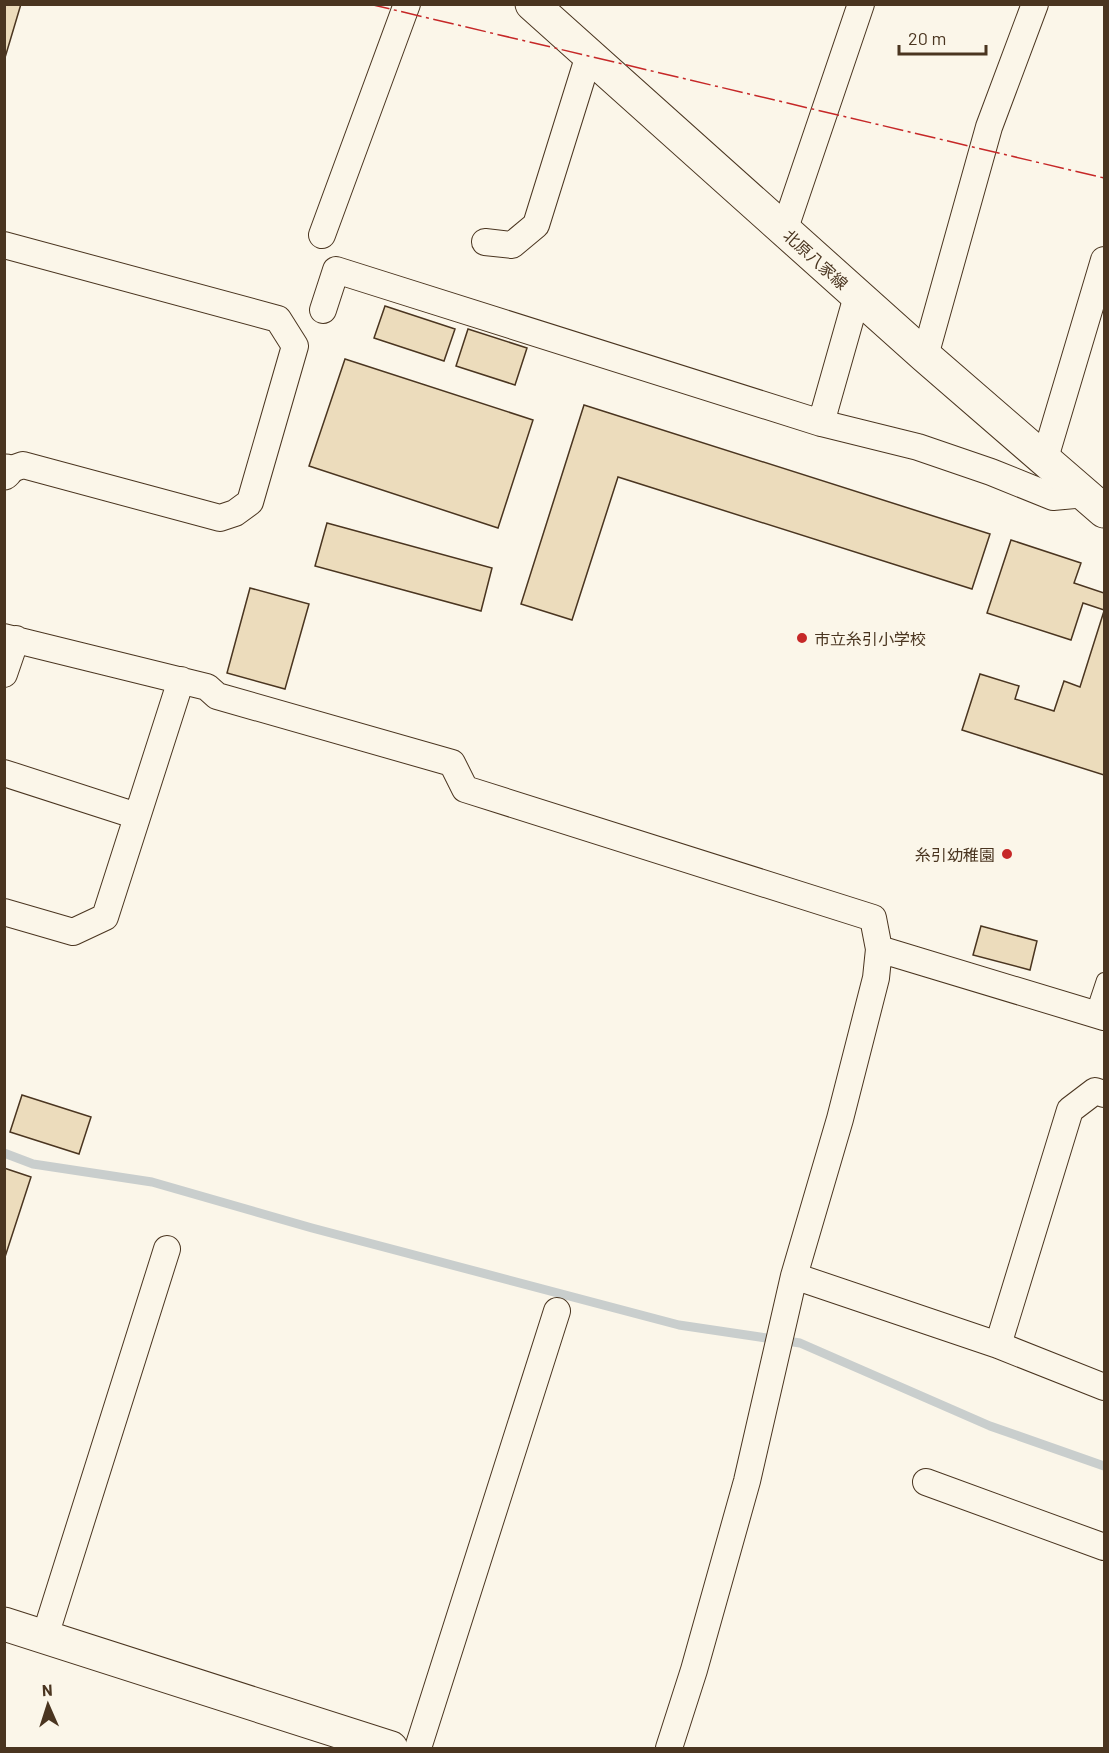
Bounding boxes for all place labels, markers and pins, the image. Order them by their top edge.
place label: 市立糸引小学校 [814,629,926,648]
marker: 市立糸引小学校 [795,631,809,645]
place label: 糸引幼稚園 [915,845,995,864]
marker: 糸引幼稚園 [1000,847,1014,861]

